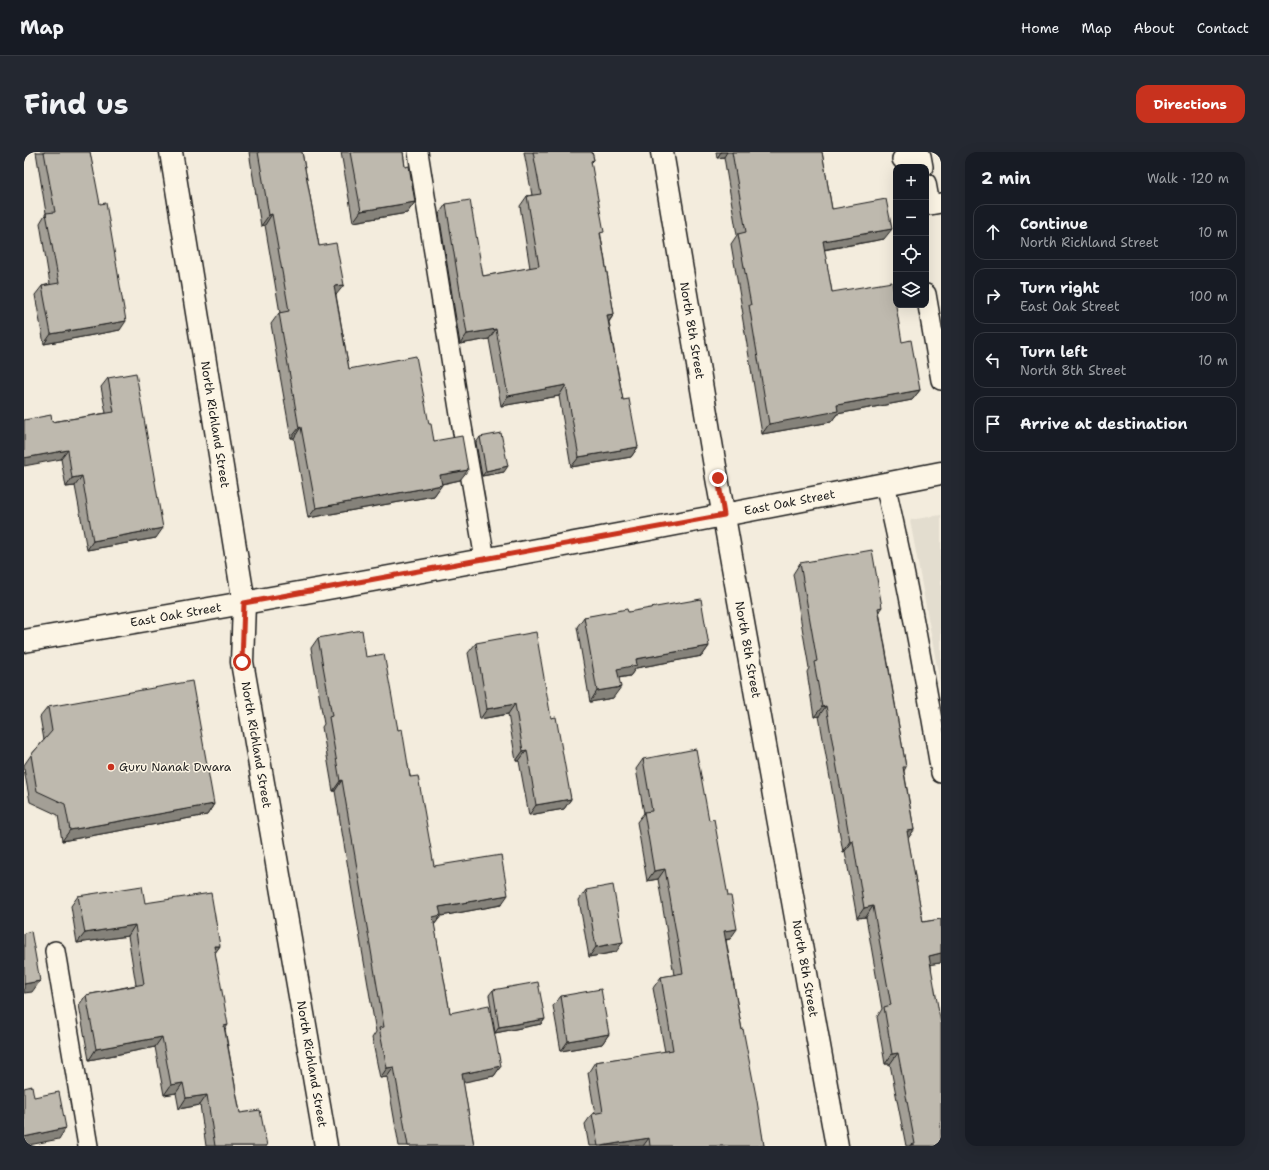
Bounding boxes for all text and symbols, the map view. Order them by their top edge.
text: Map [20,15,64,40]
text: Home [1021,19,1060,37]
text: Map [1082,19,1112,37]
text: About [1134,19,1175,37]
text: Contact [1197,19,1249,37]
text: Find us [24,85,129,123]
button: Directions [1136,85,1245,123]
map controls [893,164,929,308]
button: + [893,164,929,200]
text: 2 min [981,167,1031,189]
text: Walk · 120 m [1147,170,1229,187]
button: − [893,200,929,236]
text: Continue [1020,214,1088,234]
icon: ahead [982,221,1004,243]
text: 10 m [1198,224,1228,241]
text: North Richland Street [1020,234,1159,251]
button: locate [893,236,929,272]
button: layers [893,272,929,308]
text: Turn right [1020,278,1100,298]
street label: North 8th Street [676,281,708,380]
icon: right [982,285,1004,307]
text: 100 m [1189,288,1228,305]
text: East Oak Street [1020,298,1120,315]
text: Turn left [1020,342,1088,362]
icon: left [982,349,1004,371]
text: 10 m [1198,352,1228,369]
street label: North Richland Street [197,360,233,489]
text: North 8th Street [1020,362,1126,379]
icon: arrive [982,413,1004,435]
text: Arrive at destination [1020,414,1188,434]
route end [709,469,727,487]
street label: East Oak Street [743,486,836,519]
street label: East Oak Street [129,599,223,631]
street label: North 8th Street [731,600,764,699]
route start [233,653,251,671]
street label: North Richland Street [238,680,275,809]
place label: Guru Nanak Dwara [119,759,232,775]
marker: Guru Nanak Dwara [106,762,116,772]
street label: North 8th Street [789,919,822,1018]
street label: North Richland Street [293,1000,331,1129]

